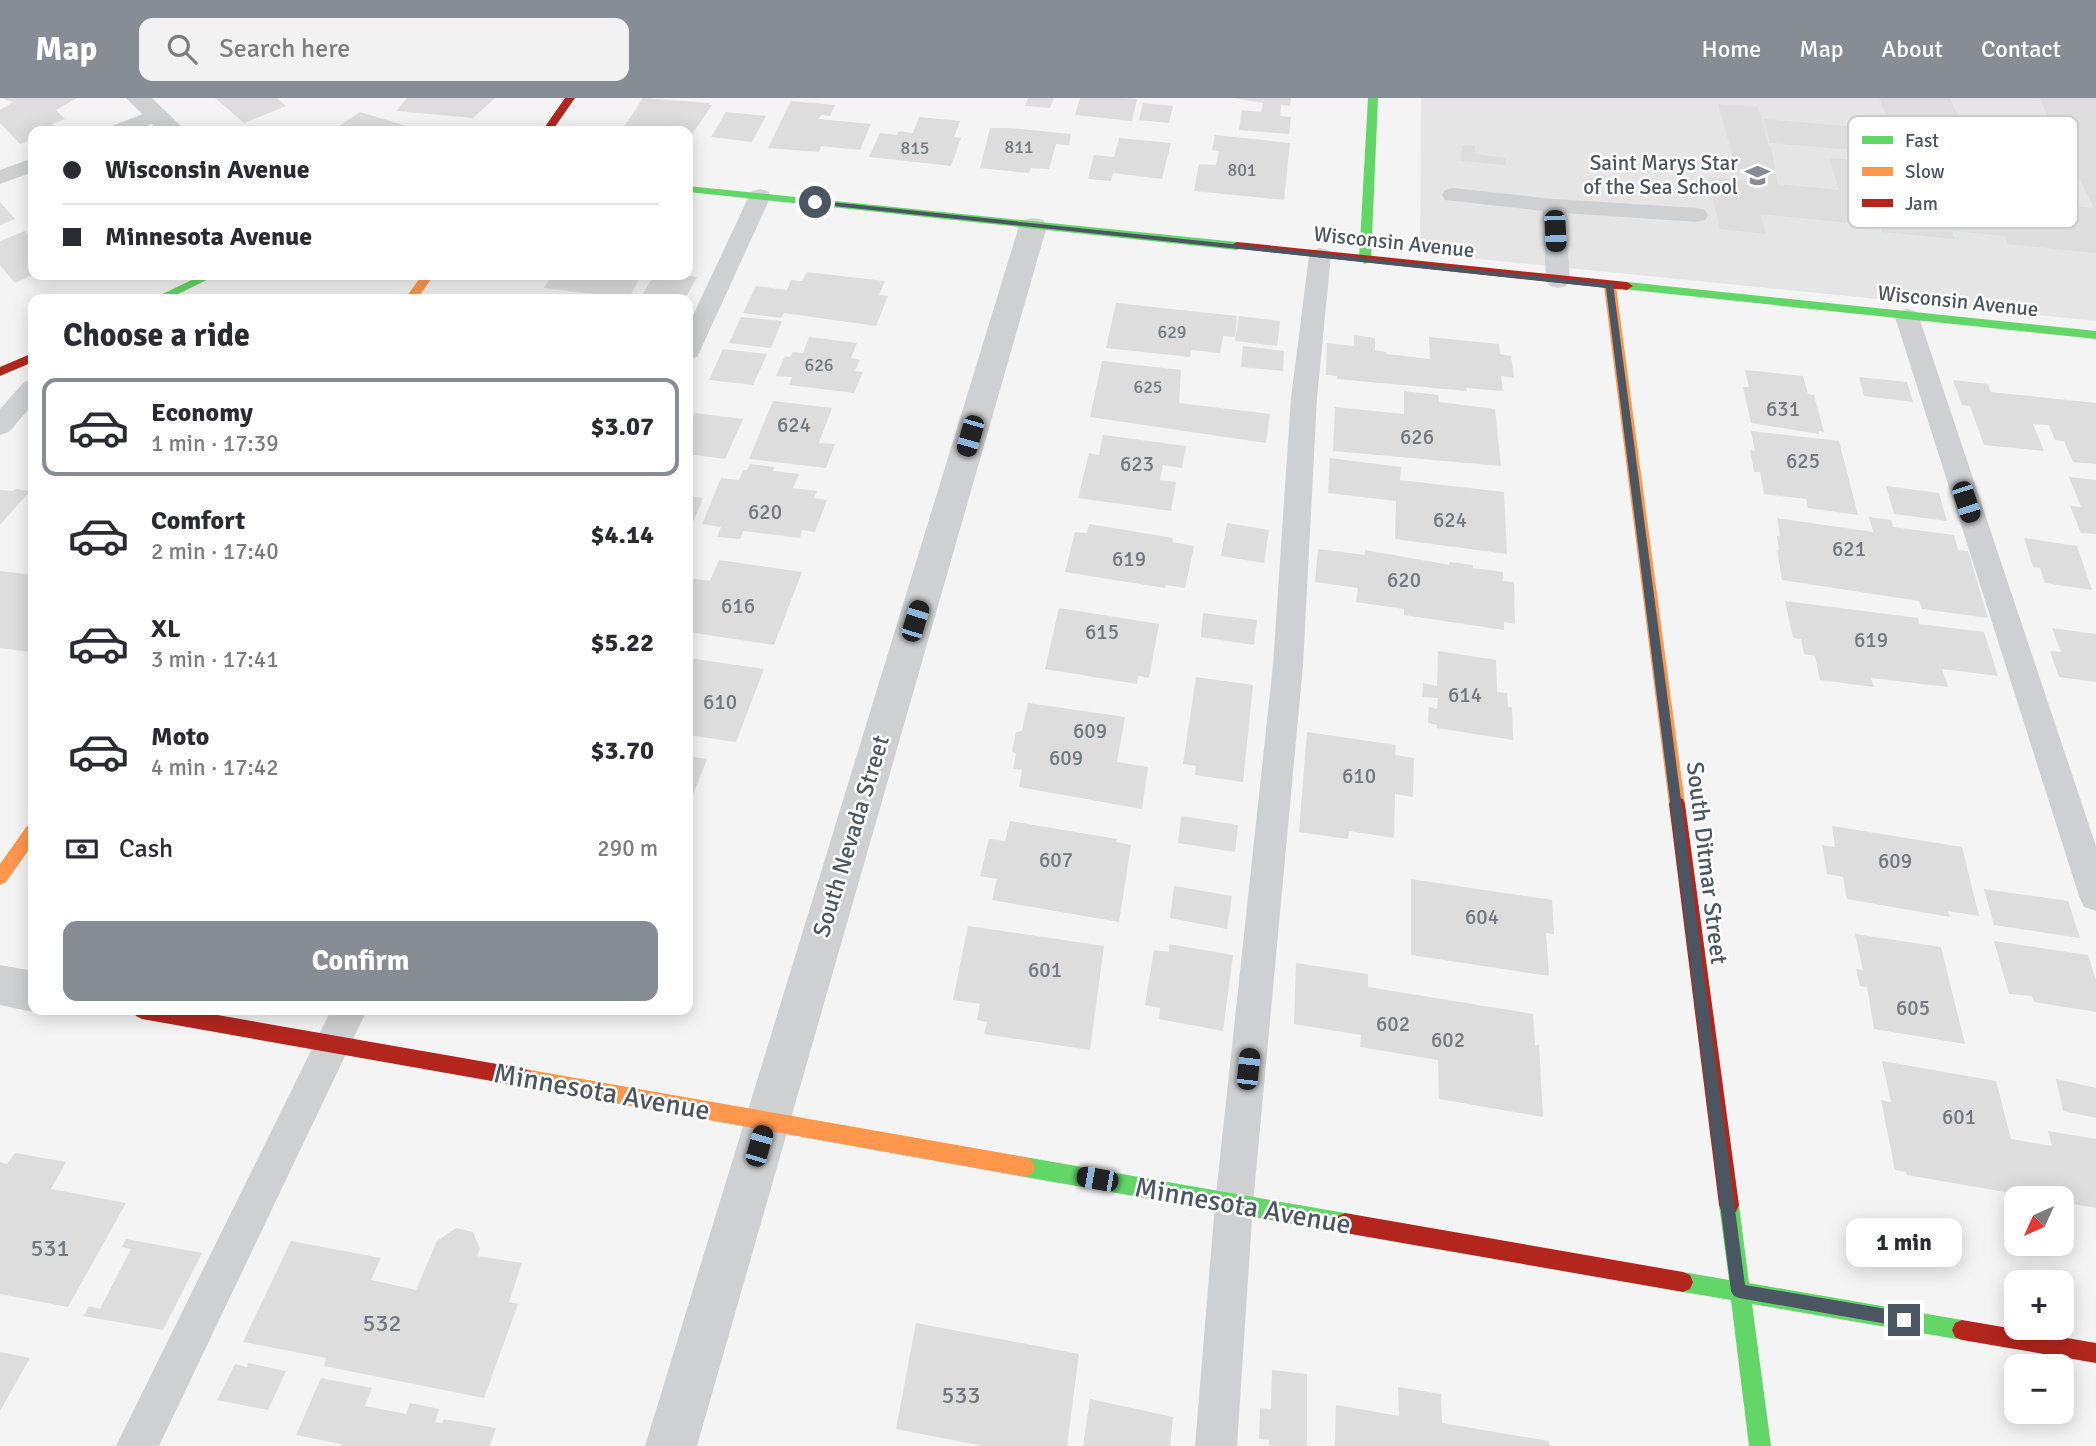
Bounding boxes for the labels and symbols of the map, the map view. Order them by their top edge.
legend [1848,116,2078,228]
text: Fast [1905,129,1939,153]
house number: 811 [1004,136,1034,158]
house number: 815 [900,137,930,159]
place label: Saint Marys Star of the Sea School [1583,150,1738,200]
house number: 801 [1227,159,1257,181]
text: Slow [1905,160,1945,184]
school or university icon: Saint Marys Star of the Sea School [1744,161,1772,189]
route start [799,186,831,218]
text: Jam [1905,192,1938,216]
car [1544,209,1567,253]
street label: Wisconsin Avenue [1312,221,1476,263]
street label: Wisconsin Avenue [1876,280,2040,322]
house number: 629 [1157,321,1187,343]
house number: 626 [804,354,834,376]
house number: 625 [1133,376,1163,398]
house number: 631 [1766,396,1800,422]
house number: 624 [777,412,811,438]
car [955,413,986,459]
house number: 626 [1400,424,1434,450]
house number: 625 [1786,448,1820,474]
house number: 623 [1120,451,1154,477]
car [1950,479,1983,525]
house number: 620 [748,499,782,525]
house number: 624 [1433,507,1467,533]
house number: 621 [1832,536,1866,562]
house number: 619 [1112,546,1146,572]
house number: 620 [1387,567,1421,593]
house number: 616 [721,593,755,619]
car [899,598,932,644]
house number: 615 [1085,619,1119,645]
house number: 619 [1854,627,1888,653]
house number: 614 [1448,682,1482,708]
house number: 610 [703,689,737,715]
house number: 609 [1073,718,1107,744]
street label: South Nevada Street [806,731,896,941]
house number: 609 [1049,745,1083,771]
street label: South Ditmar Street [1680,760,1734,966]
house number: 610 [1342,763,1376,789]
house number: 607 [1039,847,1073,873]
house number: 609 [1878,848,1912,874]
house number: 604 [1465,904,1499,930]
house number: 601 [1028,957,1062,983]
house number: 605 [1896,995,1930,1021]
house number: 602 [1376,1011,1410,1037]
house number: 602 [1431,1027,1465,1053]
car [1236,1047,1261,1091]
street label: Minnesota Avenue [491,1056,713,1128]
house number: 601 [1942,1104,1976,1130]
car [744,1123,775,1169]
car [1075,1165,1120,1193]
street label: Minnesota Avenue [1132,1170,1354,1242]
north arrow [2004,1186,2074,1256]
callout: 1 min [1846,1218,1962,1268]
house number: 531 [31,1233,69,1263]
route end [1888,1304,1920,1336]
house number: 532 [363,1308,401,1338]
house number: 533 [942,1380,980,1410]

